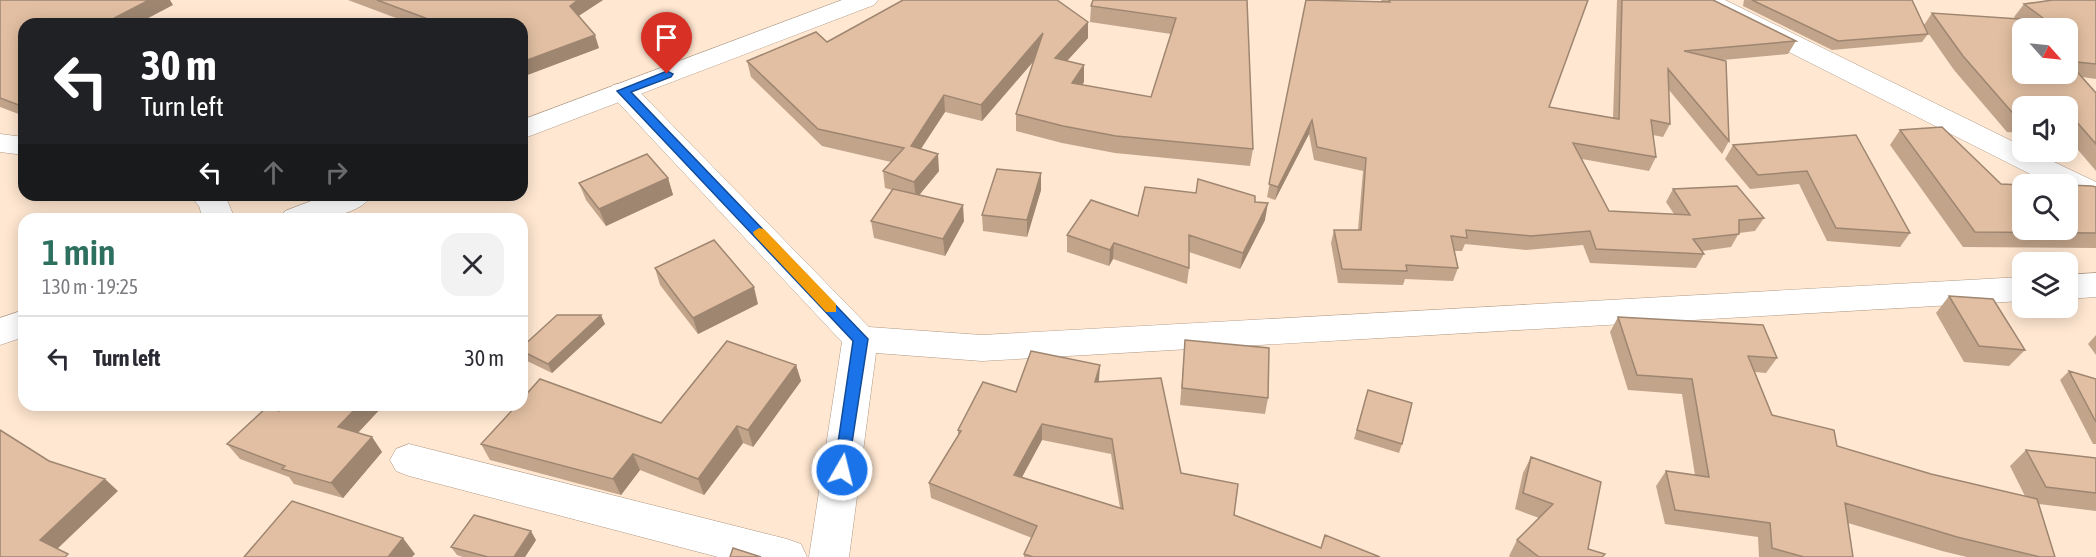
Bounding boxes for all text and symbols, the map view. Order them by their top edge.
pin [641,12,692,74]
north arrow [2012,18,2078,84]
map controls [2012,18,2078,318]
icon: arrive [650,21,683,54]
text: 30 m [141,41,216,89]
icon: left [42,42,120,120]
text: Turn left [141,91,224,122]
button: sound [2012,96,2078,162]
icon: left [194,156,227,189]
icon: ahead [257,156,290,189]
icon: right [320,156,353,189]
button: search [2012,174,2078,240]
text: 1 min [42,231,116,273]
button: close [441,233,504,296]
button: layers [2012,252,2078,318]
text: 130 m · 19:25 [42,275,138,298]
icon: left [42,342,75,375]
text: Turn left [93,345,160,371]
text: 30 m [464,345,504,371]
position arrow [810,438,874,502]

